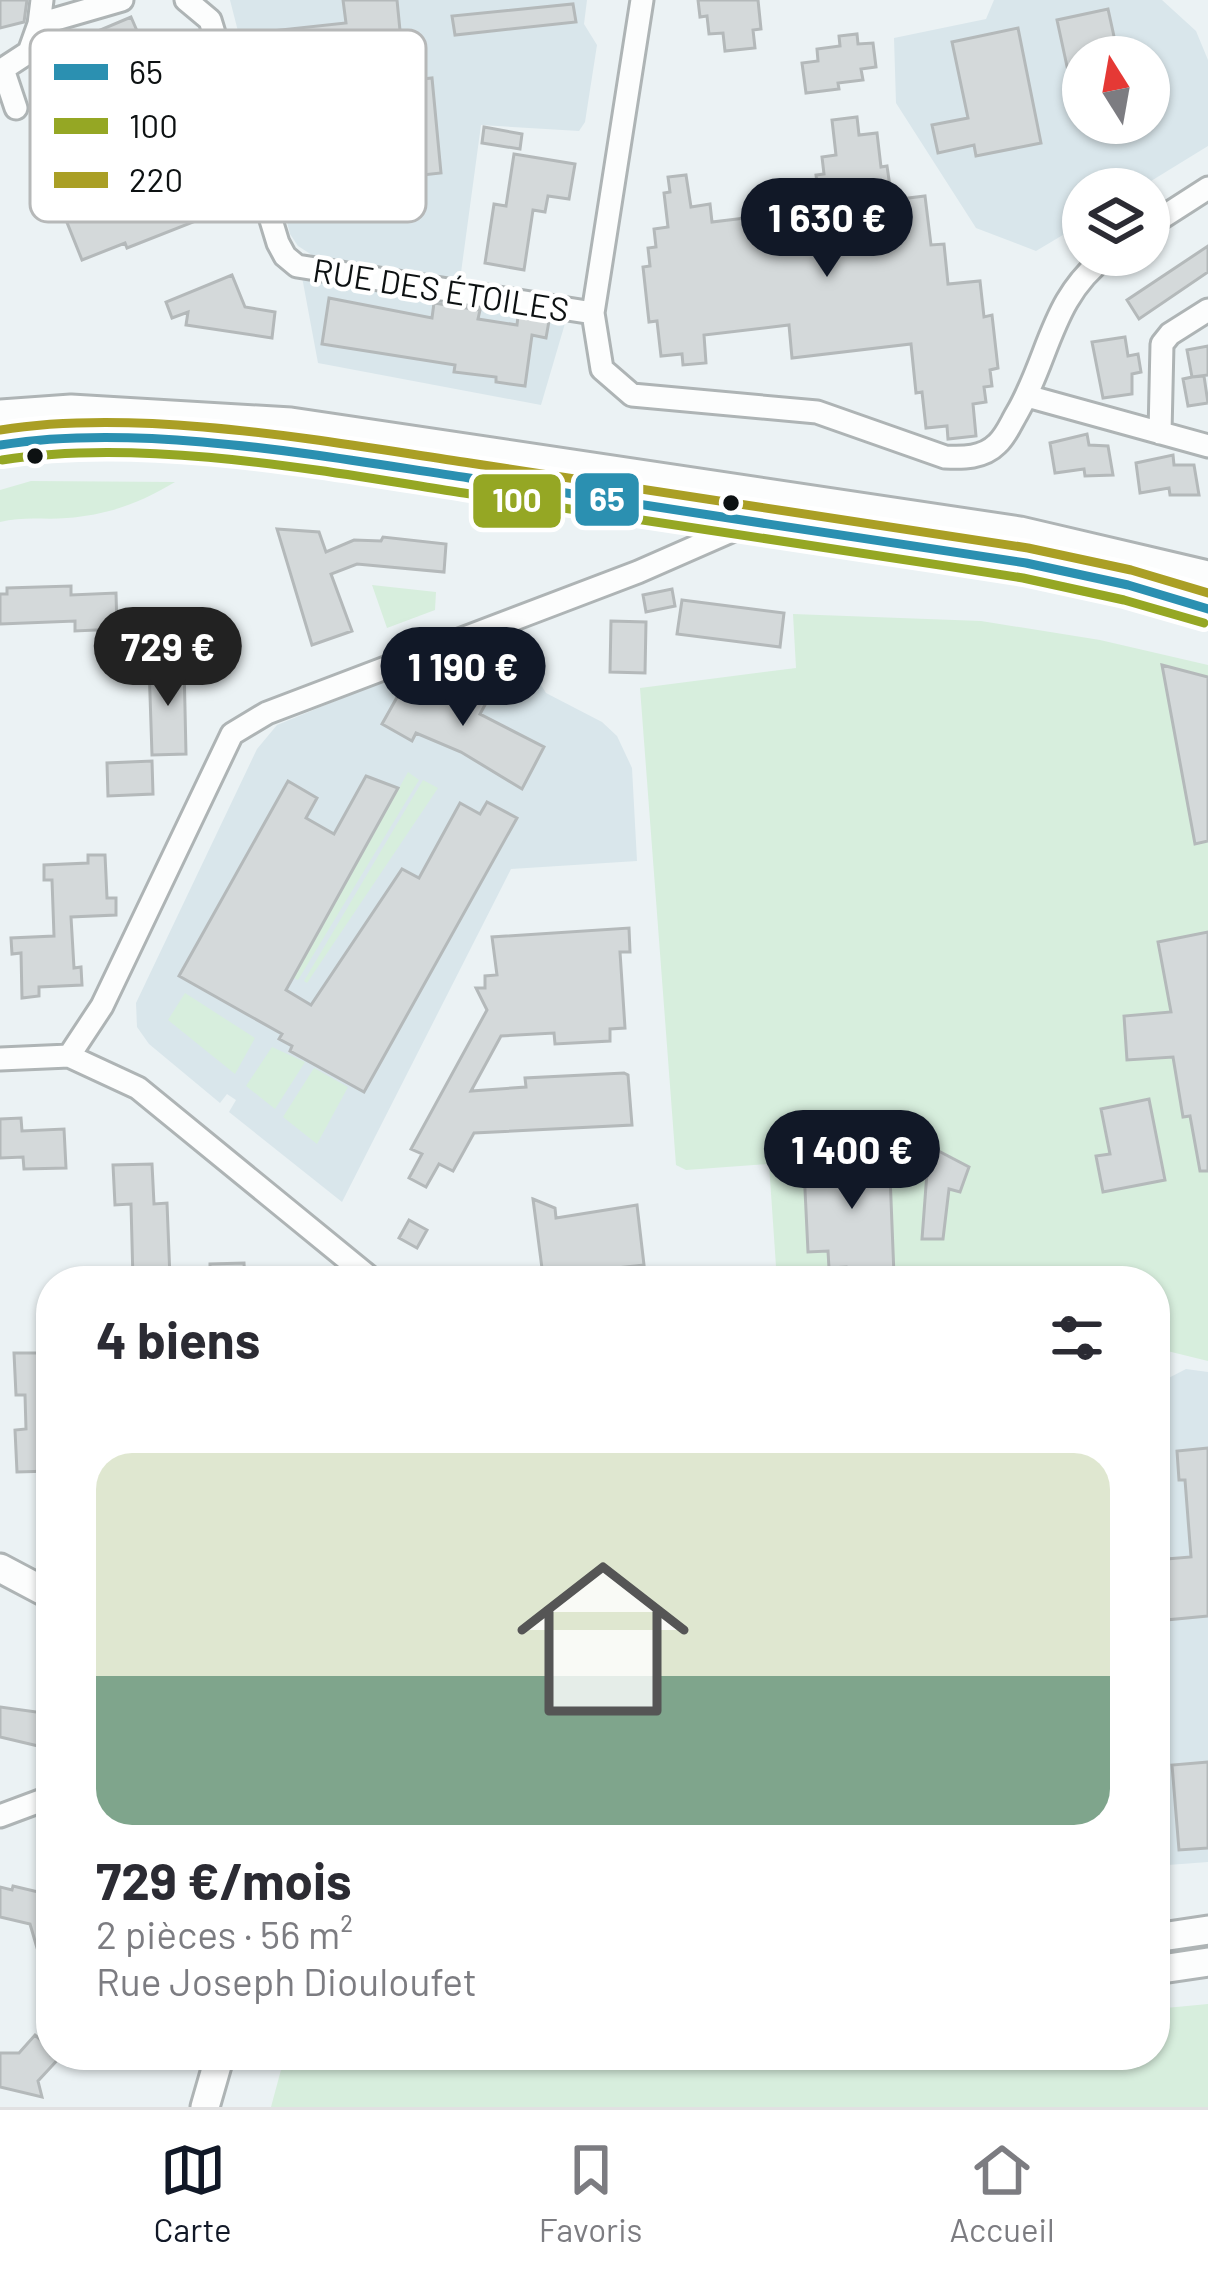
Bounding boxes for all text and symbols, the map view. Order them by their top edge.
legend [30,30,426,222]
north arrow [1062,36,1170,144]
map controls [1062,36,1170,276]
text: 65 [129,51,163,91]
text: 100 [129,105,178,145]
text: 220 [129,159,183,199]
button: layers [1062,168,1170,276]
pin: 1 630 € [716,178,938,280]
text: 1 630 € [768,193,886,240]
street label: RUE DES ÉTOILES [310,249,572,329]
unlabelled marker [24,445,46,467]
line badge: 65 [573,471,641,528]
line badge: 100 [471,472,563,530]
text: 65 [589,478,625,518]
text: 100 [492,479,542,519]
unlabelled marker [720,492,742,514]
pin: 729 € [84,607,252,709]
text: 729 € [121,622,215,669]
pin: 1 190 € [352,627,574,729]
text: 1 190 € [408,642,518,689]
pin: 1 400 € [741,1110,963,1212]
text: 1 400 € [791,1125,913,1172]
icon: filters [1044,1305,1110,1371]
text: 4 biens [96,1308,260,1369]
icon: home [495,1531,711,1747]
text: 729 €/mois [96,1849,352,1910]
text: 2 pièces · 56 m² [96,1910,353,1957]
text: Rue Joseph Diouloufet [96,1957,477,2004]
tab: Carte [153,2137,232,2249]
tab: Favoris [539,2137,642,2249]
tab: Accueil [949,2137,1055,2249]

